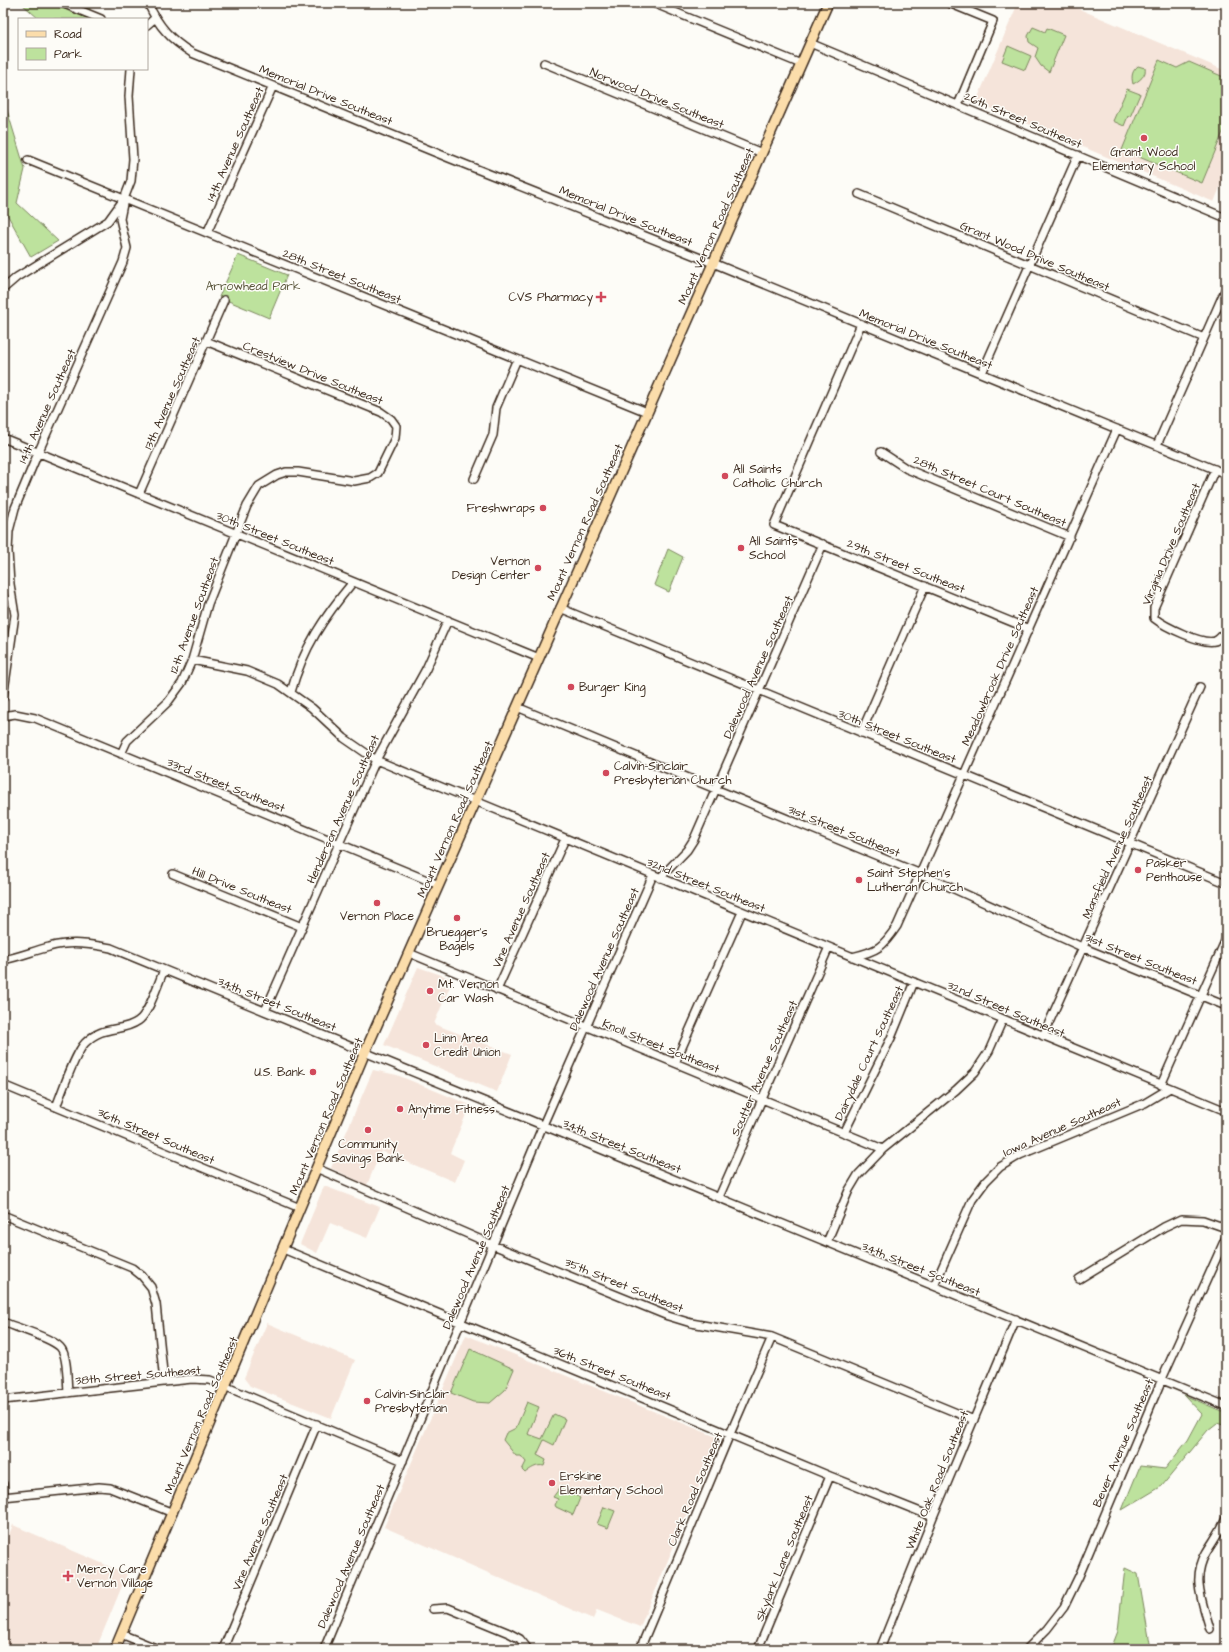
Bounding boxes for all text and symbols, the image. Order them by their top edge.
legend [18,18,148,70]
text: Road [54,26,82,43]
text: Park [54,46,82,63]
street label: Memorial Drive Southeast [257,61,395,130]
street label: Norwood Drive Southeast [587,64,727,133]
street label: 14th Avenue Southeast [202,84,268,204]
street label: 26th Street Southeast [961,88,1085,153]
marker: Grant Wood Elementary School [1139,133,1149,143]
place label: Grant Wood Elementary School [1093,144,1196,176]
street label: Mount Vernon Road Southeast [674,145,759,307]
street label: Memorial Drive Southeast [557,182,695,251]
street label: Grant Wood Drive Southeast [957,217,1112,296]
street label: 28th Street Southeast [280,245,404,308]
park label: Arrowhead Park [206,278,301,295]
place label: CVS Pharmacy [509,289,593,307]
marker: CVS Pharmacy [596,292,606,302]
street label: Memorial Drive Southeast [857,305,995,374]
street label: 13th Avenue Southeast [140,334,205,452]
street label: Crestview Drive Southeast [240,337,386,410]
street label: 14th Avenue Southeast [14,346,80,466]
street label: Mount Vernon Road Southeast [543,441,628,603]
street label: 28th Street Court Southeast [911,451,1069,531]
place label: All Saints Catholic Church [733,461,822,492]
marker: All Saints Catholic Church [720,471,730,481]
street label: Virginia Drive Southeast [1138,480,1206,608]
place label: Freshwraps [466,500,535,517]
marker: Freshwraps [538,503,548,513]
street label: 30th Street Southeast [213,507,337,570]
place label: All Saints School [749,533,798,564]
street label: 29th Street Southeast [844,535,968,598]
marker: All Saints School [736,543,746,553]
place label: Vernon Design Center [452,553,530,585]
street label: 12th Avenue Southeast [166,555,223,676]
marker: Vernon Design Center [533,563,543,573]
street label: Meadowbrook Drive Southeast [958,584,1043,749]
street label: Dalewood Avenue Southeast [719,593,798,741]
place label: Burger King [579,679,646,697]
marker: Burger King [566,682,576,692]
street label: 30th Street Southeast [835,705,959,768]
street label: Henderson Avenue Southeast [303,732,384,886]
street label: Mount Vernon Road Southeast [413,738,498,900]
street label: 33rd Street Southeast [164,754,288,817]
place label: Calvin-Sinclair Presbyterian Church [614,758,732,790]
marker: Calvin-Sinclair Presbyterian Church [601,768,611,778]
street label: Mansfield Avenue Southeast [1078,773,1157,921]
street label: 31st Street Southeast [785,801,903,862]
street label: Vine Avenue Southeast [488,849,555,971]
street label: 32nd Street Southeast [644,854,768,917]
place label: Pasker Penthouse [1146,855,1203,886]
street label: Hill Drive Southeast [189,863,294,918]
place label: Saint Stephen's Lutheran Church [867,865,963,896]
marker: Pasker Penthouse [1133,865,1143,875]
marker: Saint Stephen's Lutheran Church [854,875,864,885]
street label: Dalewood Avenue Southeast [565,885,644,1033]
marker: Vernon Place [372,898,382,908]
place label: Vernon Place [340,908,414,925]
marker: Bruegger's Bagels [452,913,462,923]
place label: Bruegger's Bagels [426,924,488,956]
street label: 31st Street Southeast [1082,929,1200,990]
street label: 34th Street Southeast [215,973,339,1036]
place label: Mt. Vernon Car Wash [438,976,499,1007]
street label: 32nd Street Southeast [944,977,1068,1042]
street label: Dairydale Court Southeast [831,983,909,1124]
marker: Mt. Vernon Car Wash [425,986,435,996]
street label: Soutter Avenue Southeast [727,998,802,1139]
street label: Knoll Street Southeast [600,1015,722,1078]
place label: Linn Area Credit Union [434,1030,501,1061]
street label: Mount Vernon Road Southeast [285,1035,368,1198]
marker: Linn Area Credit Union [421,1040,431,1050]
place label: U.S. Bank [254,1064,306,1081]
marker: U.S. Bank [308,1067,318,1077]
street label: Iowa Avenue Southeast [1000,1094,1124,1161]
place label: Anytime Fitness [408,1101,495,1119]
street label: 36th Street Southeast [95,1104,217,1169]
marker: Anytime Fitness [395,1104,405,1114]
street label: 34th Street Southeast [560,1115,684,1178]
marker: Community Savings Bank [363,1125,373,1135]
place label: Community Savings Bank [332,1136,405,1168]
street label: Dalewood Avenue Southeast [438,1182,515,1332]
street label: 34th Street Southeast [859,1238,983,1301]
street label: 35th Street Southeast [562,1254,686,1317]
street label: Mount Vernon Road Southeast [160,1334,243,1497]
street label: 36th Street Southeast [550,1342,673,1405]
street label: 38th Street Southeast [74,1362,202,1389]
street label: Bever Avenue Southeast [1089,1376,1158,1510]
place label: Calvin-Sinclair Presbyterian [375,1386,449,1418]
marker: Calvin-Sinclair Presbyterian [362,1396,372,1406]
street label: White Oak Road Southeast [902,1408,973,1552]
street label: Clark Road Southeast [664,1429,727,1549]
place label: Erskine Elementary School [560,1468,663,1500]
street label: Vine Avenue Southeast [228,1471,293,1593]
marker: Erskine Elementary School [547,1478,557,1488]
street label: Dalewood Avenue Southeast [313,1481,390,1631]
street label: Skylark Lane Southeast [751,1492,819,1624]
place label: Mercy Care Vernon Village [77,1561,154,1593]
marker: Mercy Care Vernon Village [62,1570,74,1582]

